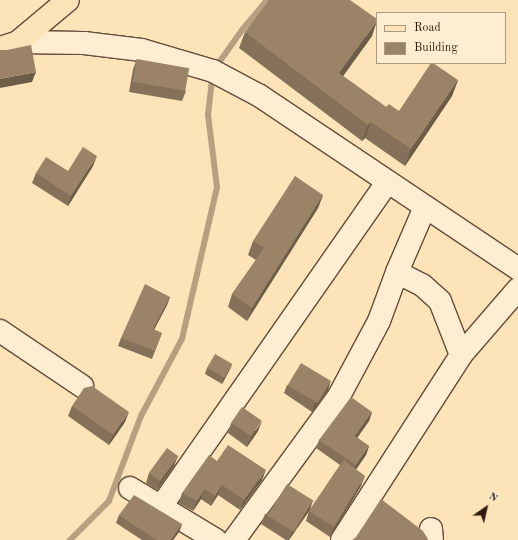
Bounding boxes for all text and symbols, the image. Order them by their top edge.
legend [376,12,506,64]
text: Road [414,22,441,34]
text: Building [414,42,458,54]
north arrow [466,488,506,528]
text: N [486,491,500,505]

